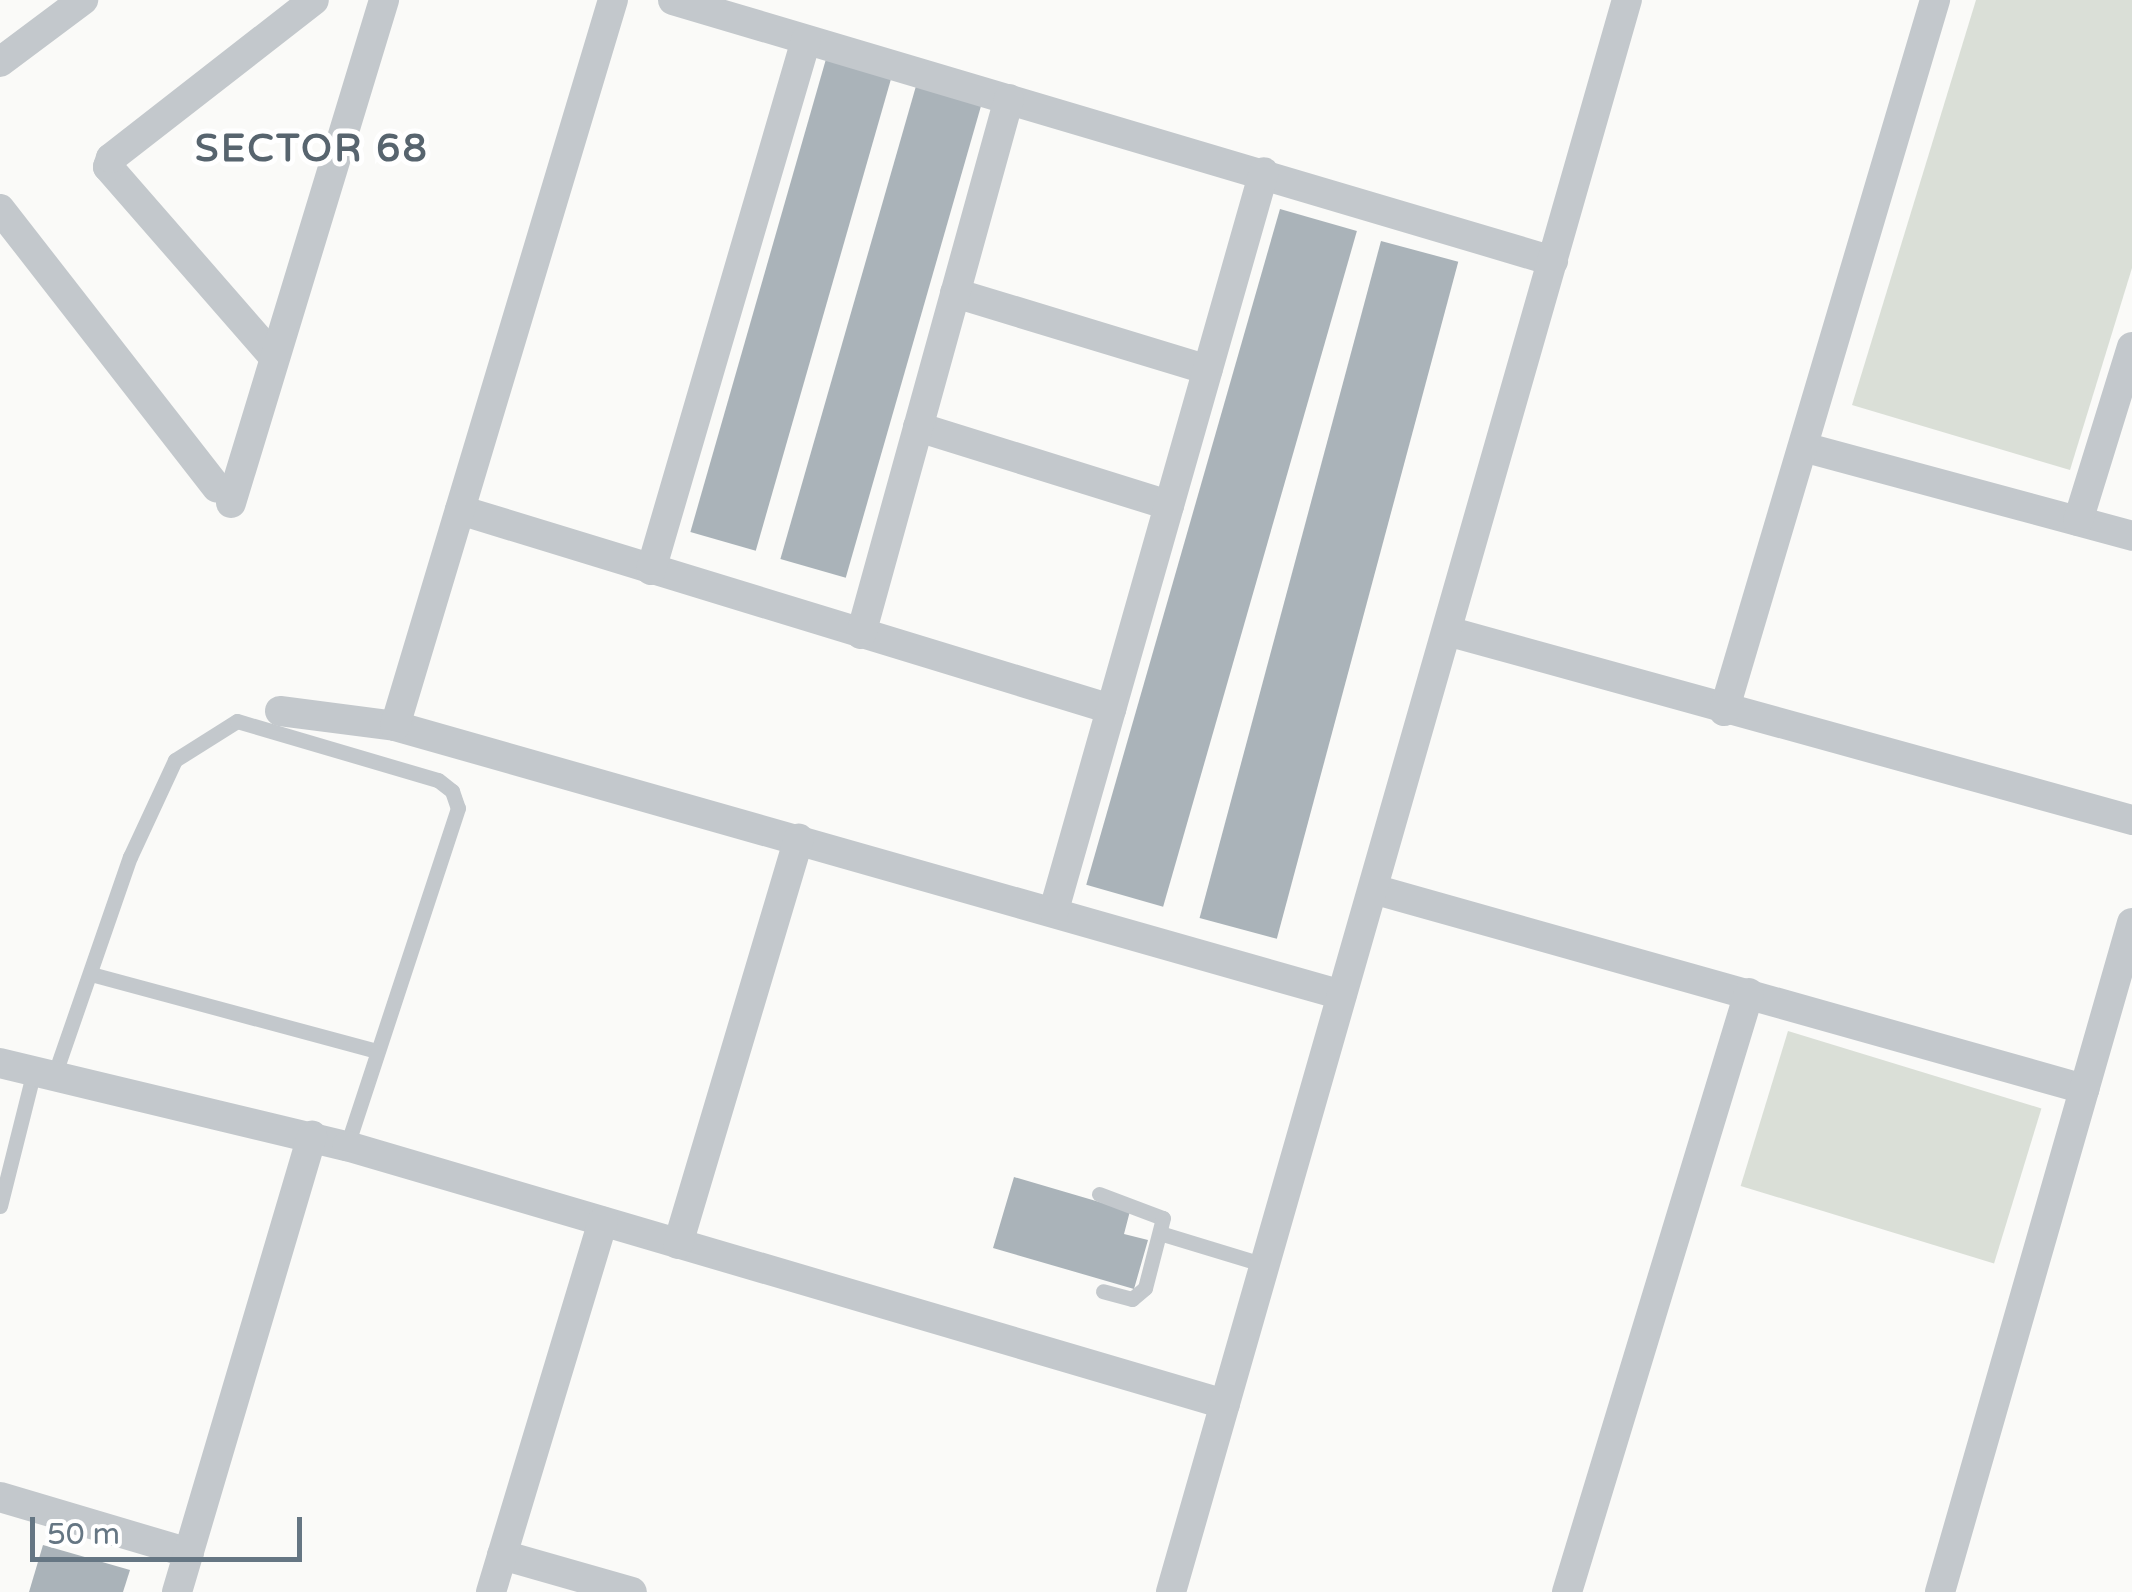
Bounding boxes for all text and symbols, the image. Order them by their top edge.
district label: SECTOR 68 [195,127,429,173]
scale bar [35,1497,308,1559]
text: 50 m [47,1516,120,1553]

